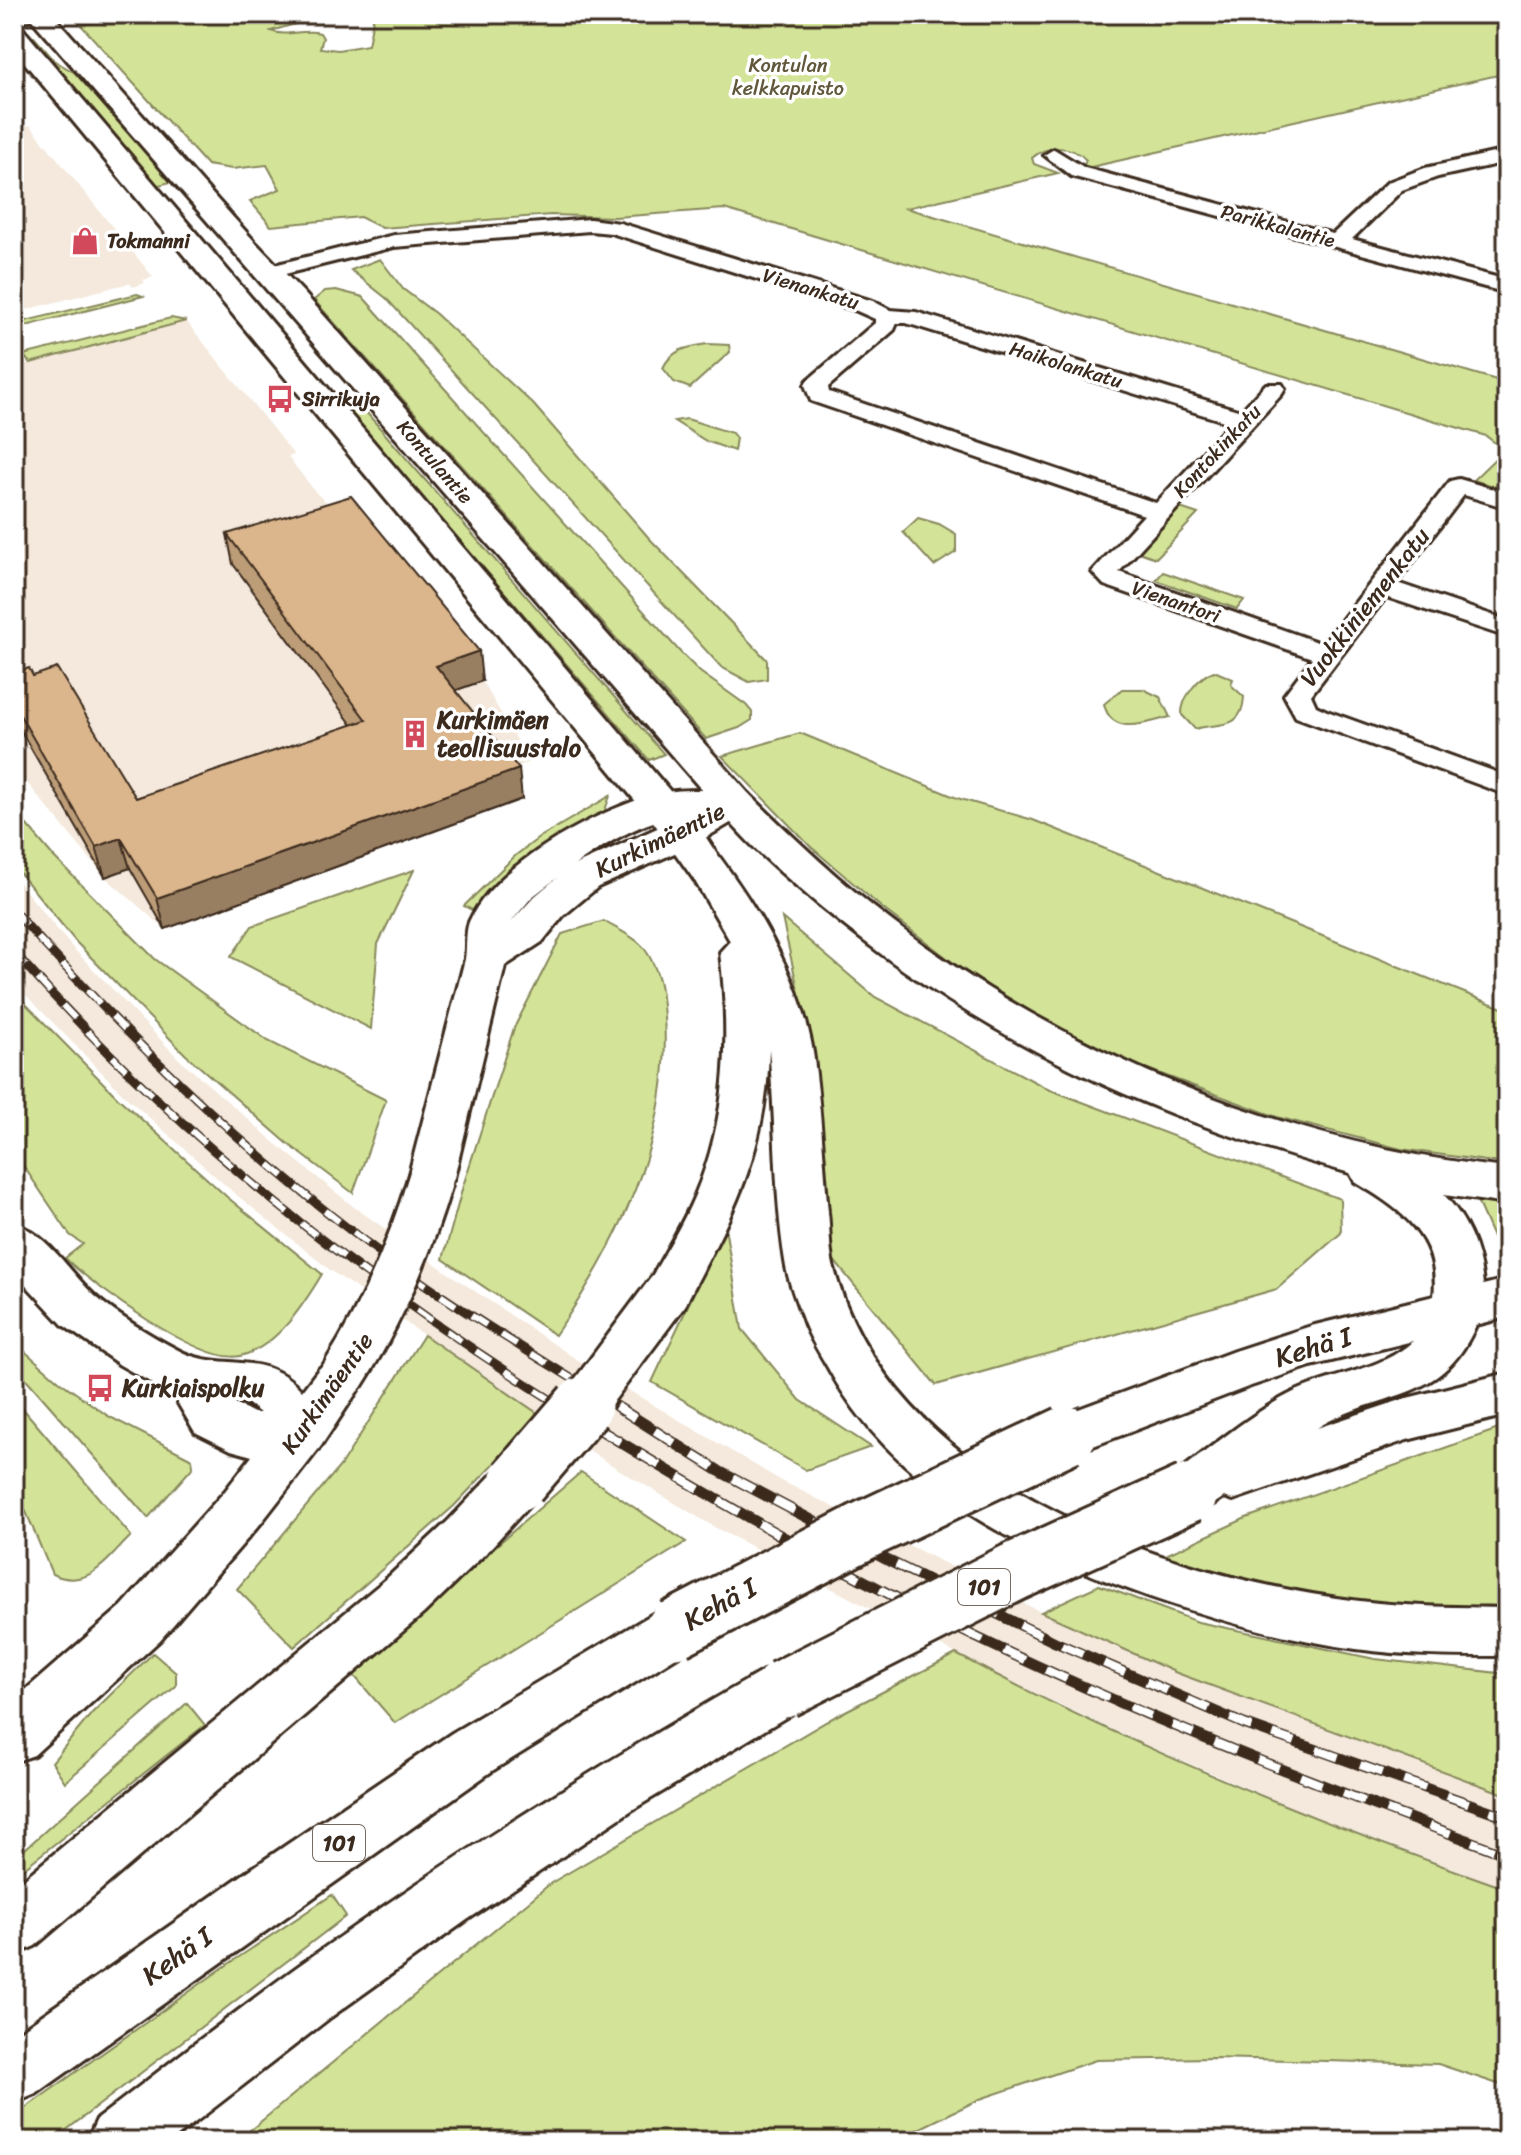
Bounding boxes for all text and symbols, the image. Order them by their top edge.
park label: Kontulan kelkkapuisto [732,48,844,106]
street label: Parikkalantie [1217,194,1339,258]
place label: Tokmanni [107,224,191,259]
shop icon: Tokmanni [70,226,100,256]
street label: Vienankatu [758,258,864,320]
street label: Haikolankatu [1005,331,1127,399]
place label: Sirrikuja [301,382,380,417]
bus stop icon: Sirrikuja [265,384,295,414]
street label: Kontokinkatu [1164,396,1270,506]
street label: Kontulantie [388,411,482,513]
street label: Vuokkiniemenkatu [1289,518,1441,696]
street label: Vienantori [1127,571,1226,634]
place label: Kurkimäen teollisuustalo [436,699,582,769]
building icon: Kurkimäen teollisuustalo [400,719,430,749]
street label: Kurkimäentie [587,790,733,890]
street label: Kehä I [1268,1312,1360,1382]
street label: Kurkimäentie [269,1323,385,1463]
place label: Kurkiaispolku [121,1367,265,1409]
bus stop icon: Kurkiaispolku [85,1373,115,1403]
street label: Kehä I [674,1563,768,1644]
road number: 101 [958,1569,1010,1605]
road number: 101 [313,1825,365,1861]
street label: Kehä I [131,1912,225,1999]

